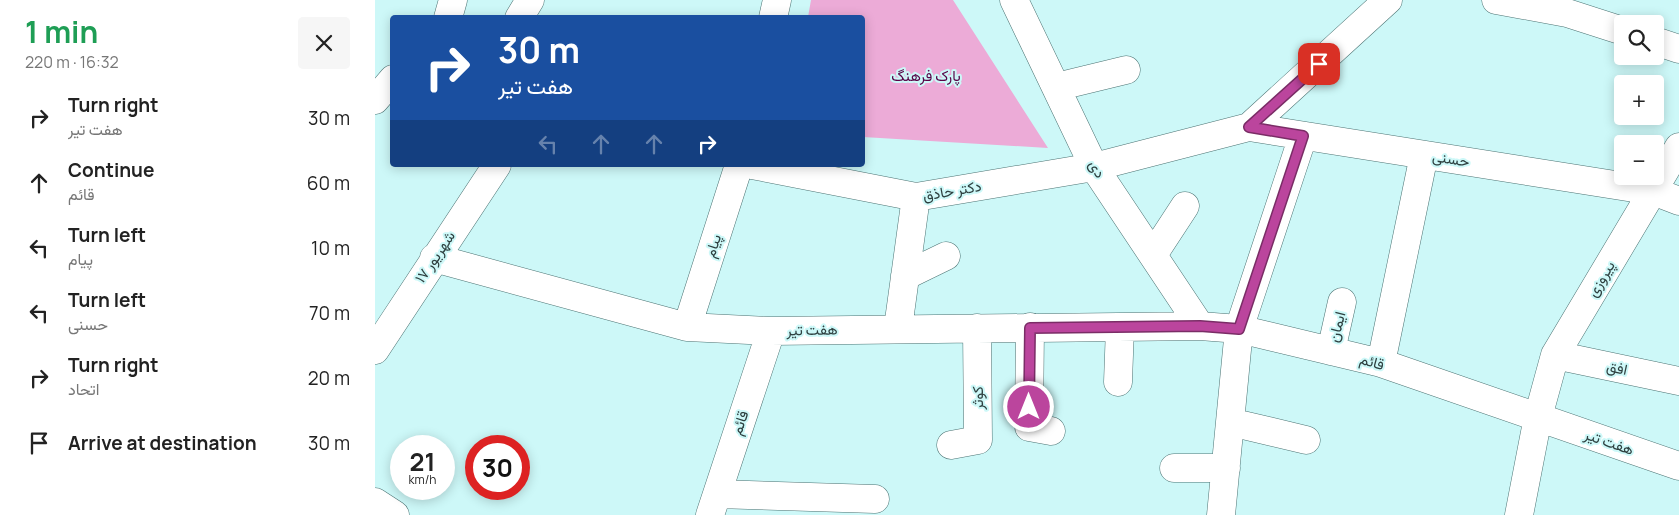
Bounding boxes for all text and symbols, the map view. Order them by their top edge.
text: 1 min [25,11,98,52]
map controls [1614,15,1664,185]
button: search [1614,15,1664,65]
button: close [298,17,350,69]
text: 30 m [498,26,580,74]
icon: right [415,35,480,100]
pin [1298,43,1340,85]
icon: arrive [1305,50,1333,78]
text: 220 m · 16:32 [25,51,119,73]
park label: پارک فرهنگ [891,65,961,86]
text: هفت تیر [498,71,573,101]
button: + [1614,75,1664,125]
text: Turn right [68,92,158,118]
icon: right [25,104,53,132]
text: 30 m [308,105,350,131]
text: هفت تیر [68,118,123,140]
icon: left [534,130,562,158]
icon: ahead [587,130,615,158]
icon: ahead [640,130,668,158]
icon: right [693,130,721,158]
button: − [1614,135,1664,185]
street label: حسنی [1431,145,1471,172]
street label: دی [1084,156,1111,182]
text: Continue [68,157,154,183]
icon: ahead [25,169,53,197]
text: 60 m [307,170,350,196]
street label: دکتر حاذق [921,175,983,206]
text: قائم [68,183,95,205]
text: Turn left [68,222,146,248]
street label: ۱۷ شهریور [410,226,460,287]
street label: پیام [699,231,726,260]
icon: left [25,234,53,262]
text: 10 m [311,235,350,261]
text: پیام [68,248,93,270]
street label: پیروزی [1581,257,1620,301]
text: Turn left [68,287,146,313]
icon: left [25,299,53,327]
text: 70 m [309,300,350,326]
street label: ایمان [1323,309,1350,344]
text: حسنی [68,313,108,335]
street label: هفت تیر [785,319,838,340]
street label: قائم [1357,348,1387,375]
text: Turn right [68,352,158,378]
street label: افق [1605,355,1629,380]
icon: right [25,364,53,392]
text: 20 m [308,365,350,391]
text: اتحاد [68,378,99,400]
position arrow [1002,380,1054,432]
street label: کوثر [967,386,988,411]
street label: قائم [726,408,753,438]
street label: هفت تیر [1581,423,1637,460]
icon: arrive [25,429,53,457]
text: Arrive at destination [68,430,257,456]
text: 30 m [308,430,350,456]
speed limit sign: 30 [465,435,530,500]
text: 21 [410,444,435,479]
text: km/h [409,471,436,488]

